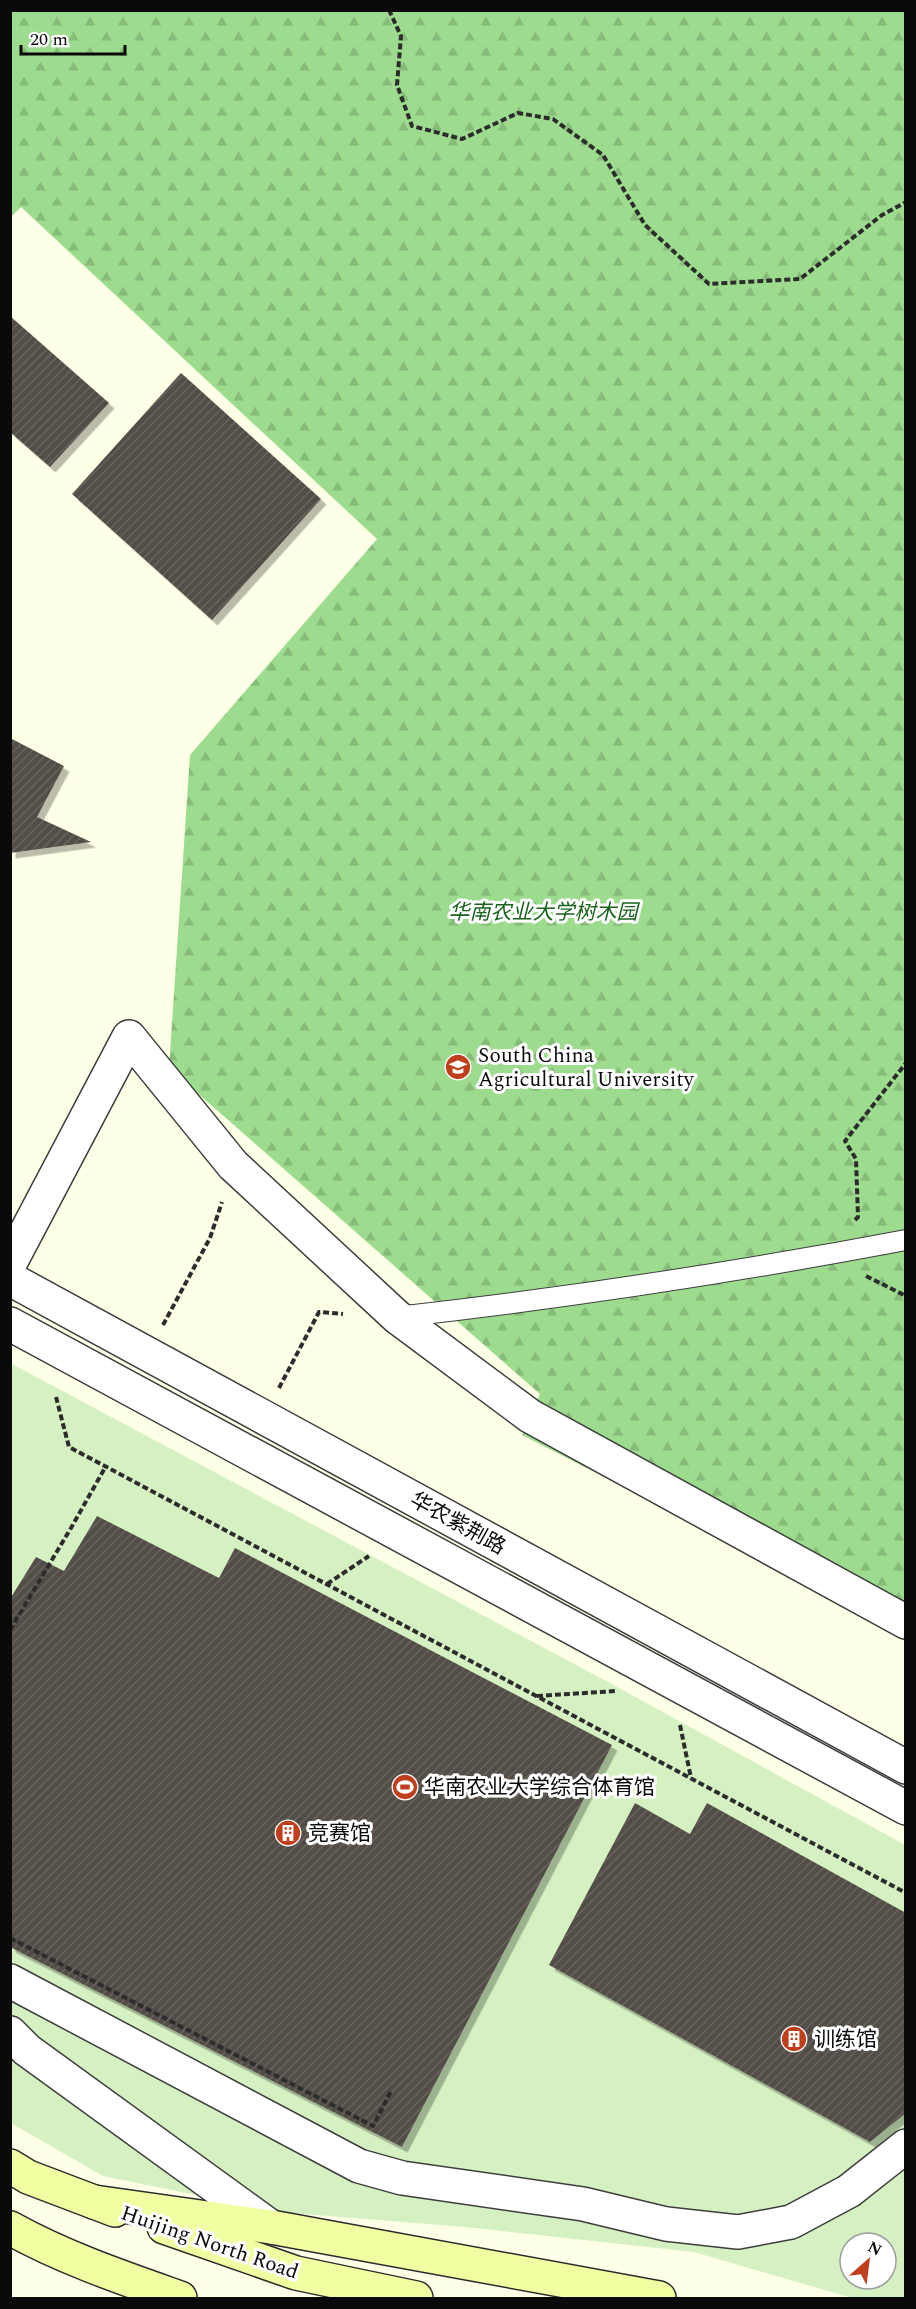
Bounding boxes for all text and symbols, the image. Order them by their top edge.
scale bar [21,18,124,56]
text: 20 m [30,26,68,53]
park label: 华南农业大学树木园 [449,897,640,929]
place label: South China Agricultural University [478,1040,695,1096]
school or university icon: South China Agricultural University [443,1052,473,1082]
street label: 华农紫荆路 [404,1484,511,1563]
sports icon: 华南农业大学综合体育馆 [390,1772,420,1802]
place label: 华南农业大学综合体育馆 [424,1772,655,1804]
building icon: 竞赛馆 [273,1818,303,1848]
place label: 竞赛馆 [308,1818,371,1850]
building icon: 训练馆 [779,2024,809,2054]
place label: 训练馆 [814,2024,877,2056]
street label: Huijing North Road [117,2198,303,2288]
north arrow [838,2231,898,2291]
text: N [863,2235,886,2262]

